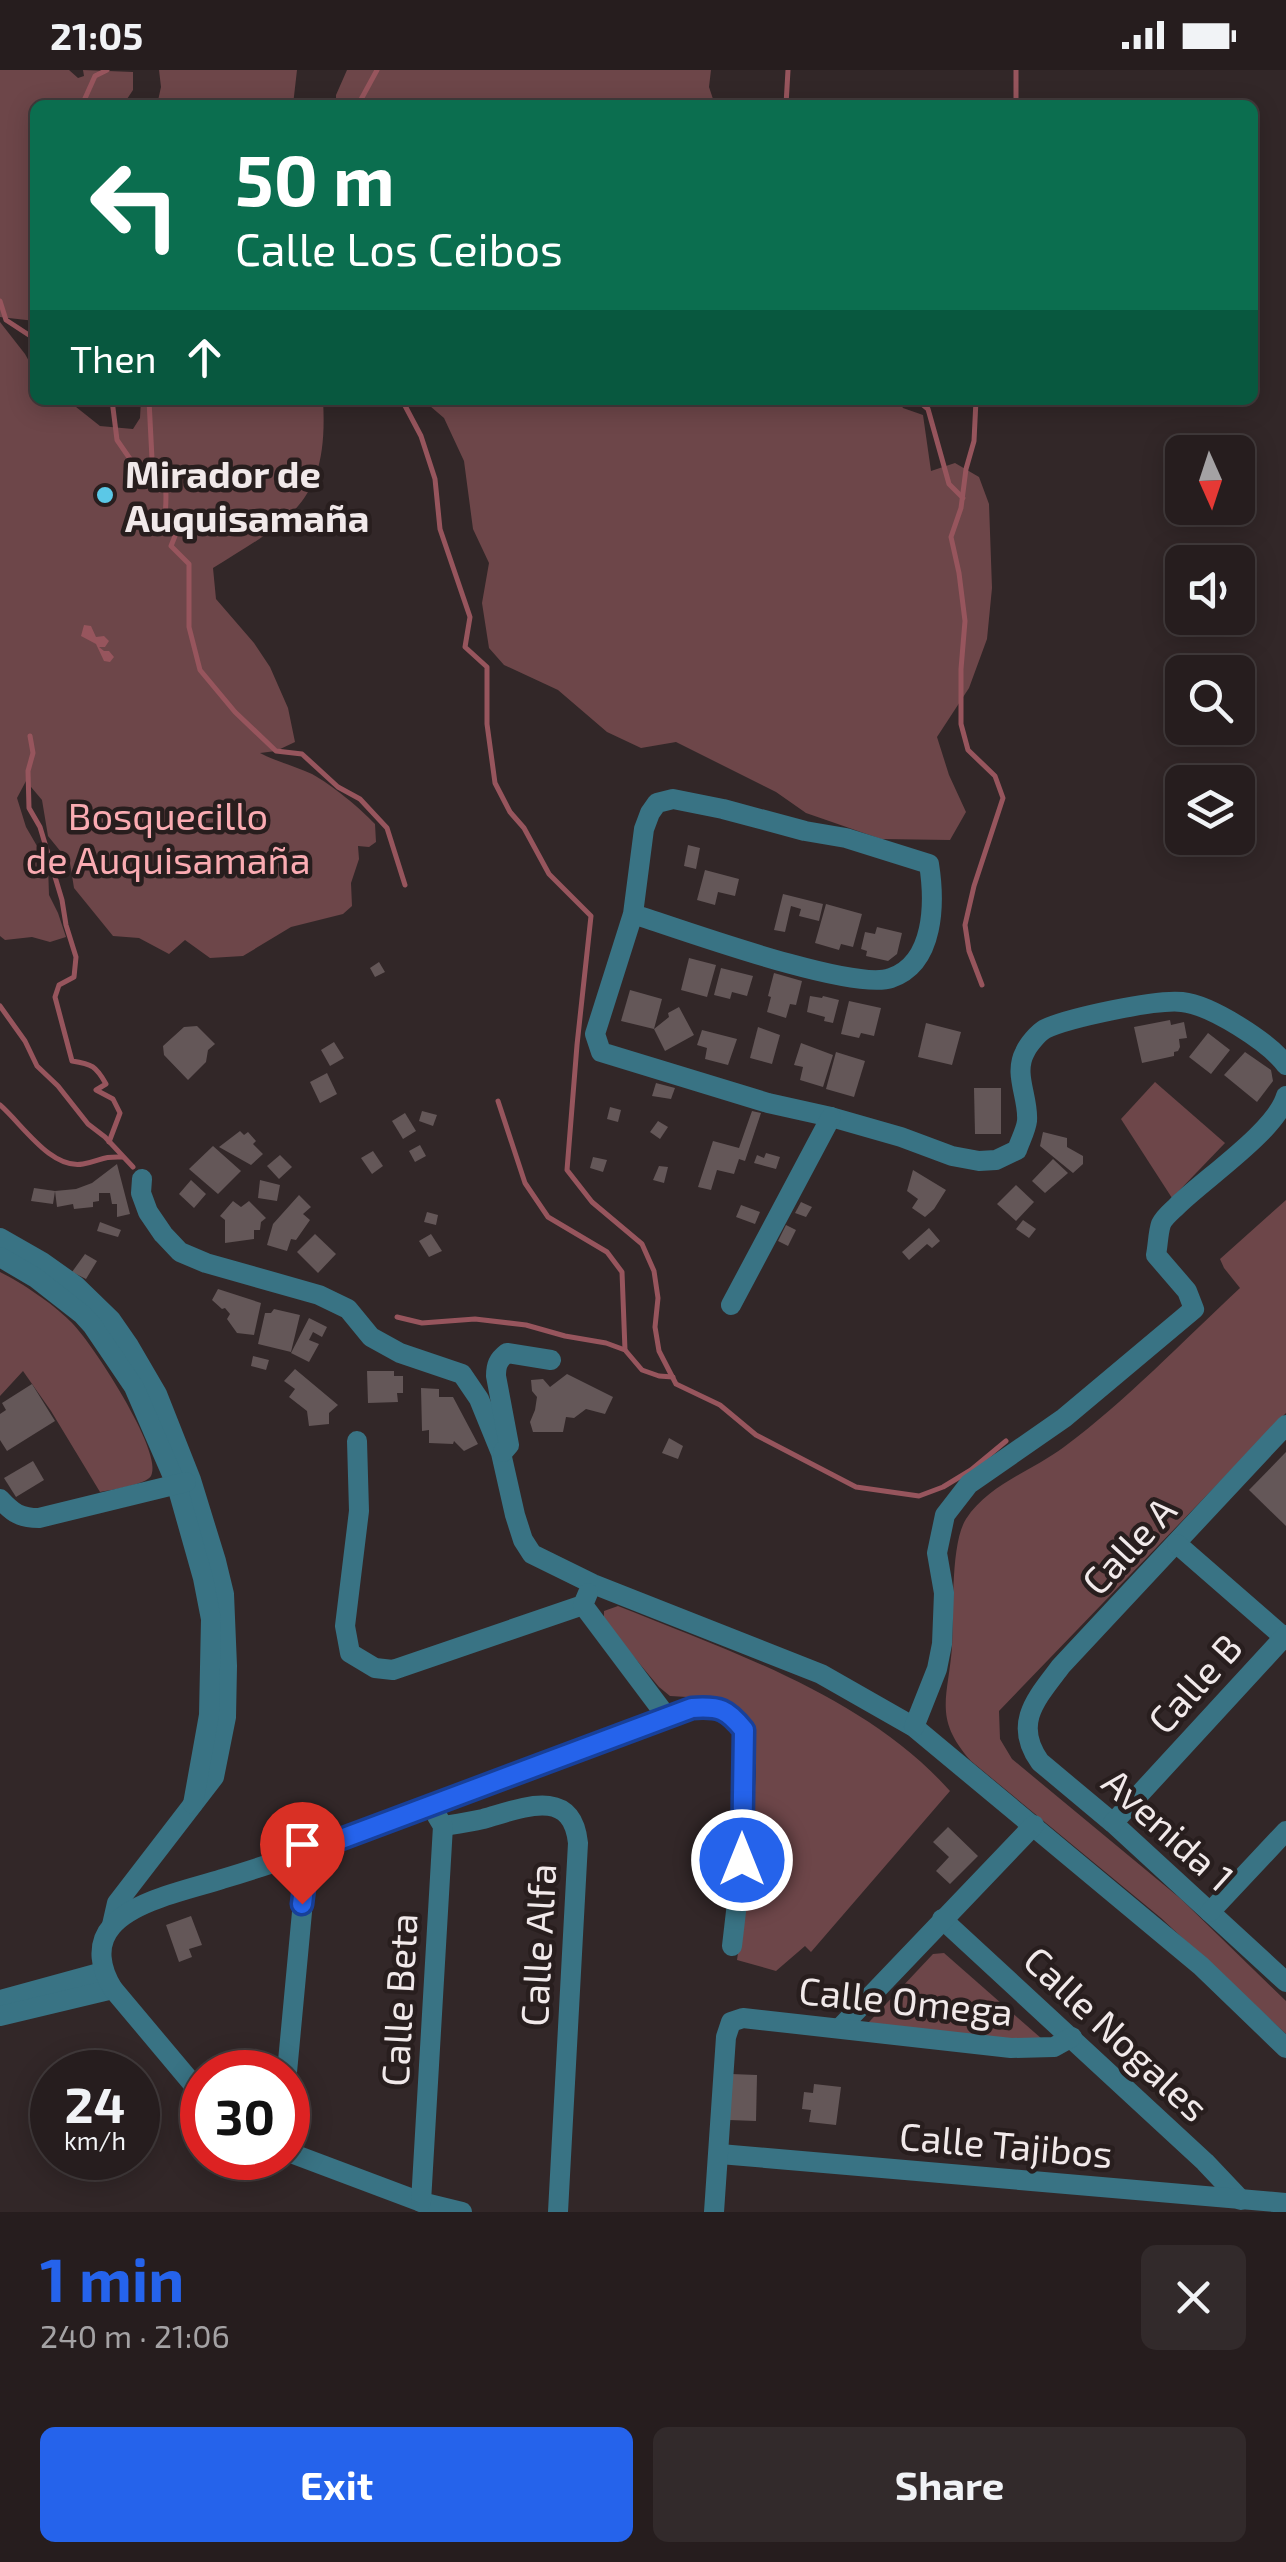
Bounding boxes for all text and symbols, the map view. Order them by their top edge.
text: 21:05 [50,12,143,58]
text: 50 m [235,136,395,220]
icon: left [70,140,200,270]
text: Calle Los Ceibos [235,221,563,275]
icon: ahead [177,330,232,385]
text: Then [70,335,157,381]
north arrow [1165,435,1255,525]
map controls [1165,435,1255,855]
place label: Mirador de Auquisamaña [125,450,369,540]
marker: Mirador de Auquisamaña [94,484,116,506]
button: sound [1165,545,1255,635]
button: search [1165,655,1255,745]
button: layers [1165,765,1255,855]
park label: Bosquecillo de Auquisamaña [25,792,311,882]
street label: Calle A [1071,1486,1185,1603]
street label: Calle B [1138,1624,1250,1742]
street label: Avenida 1 [1094,1758,1244,1900]
pin [260,1802,345,1905]
position arrow [690,1808,794,1912]
icon: arrive [275,1817,330,1872]
street label: Calle Alfa [510,1862,564,2028]
street label: Calle Beta [370,1912,426,2088]
street label: Calle Nogales [1015,1936,1219,2130]
street label: Calle Omega [797,1966,1015,2034]
speed limit sign: 30 [180,2050,310,2180]
text: 24 [65,2073,125,2133]
street label: Calle Tajibos [897,2112,1115,2176]
text: km/h [64,2125,126,2155]
text: 1 min [40,2242,184,2314]
button: close [1141,2245,1246,2350]
text: 240 m · 21:06 [40,2316,230,2354]
button: Exit [40,2427,633,2542]
button: Share [653,2427,1246,2542]

